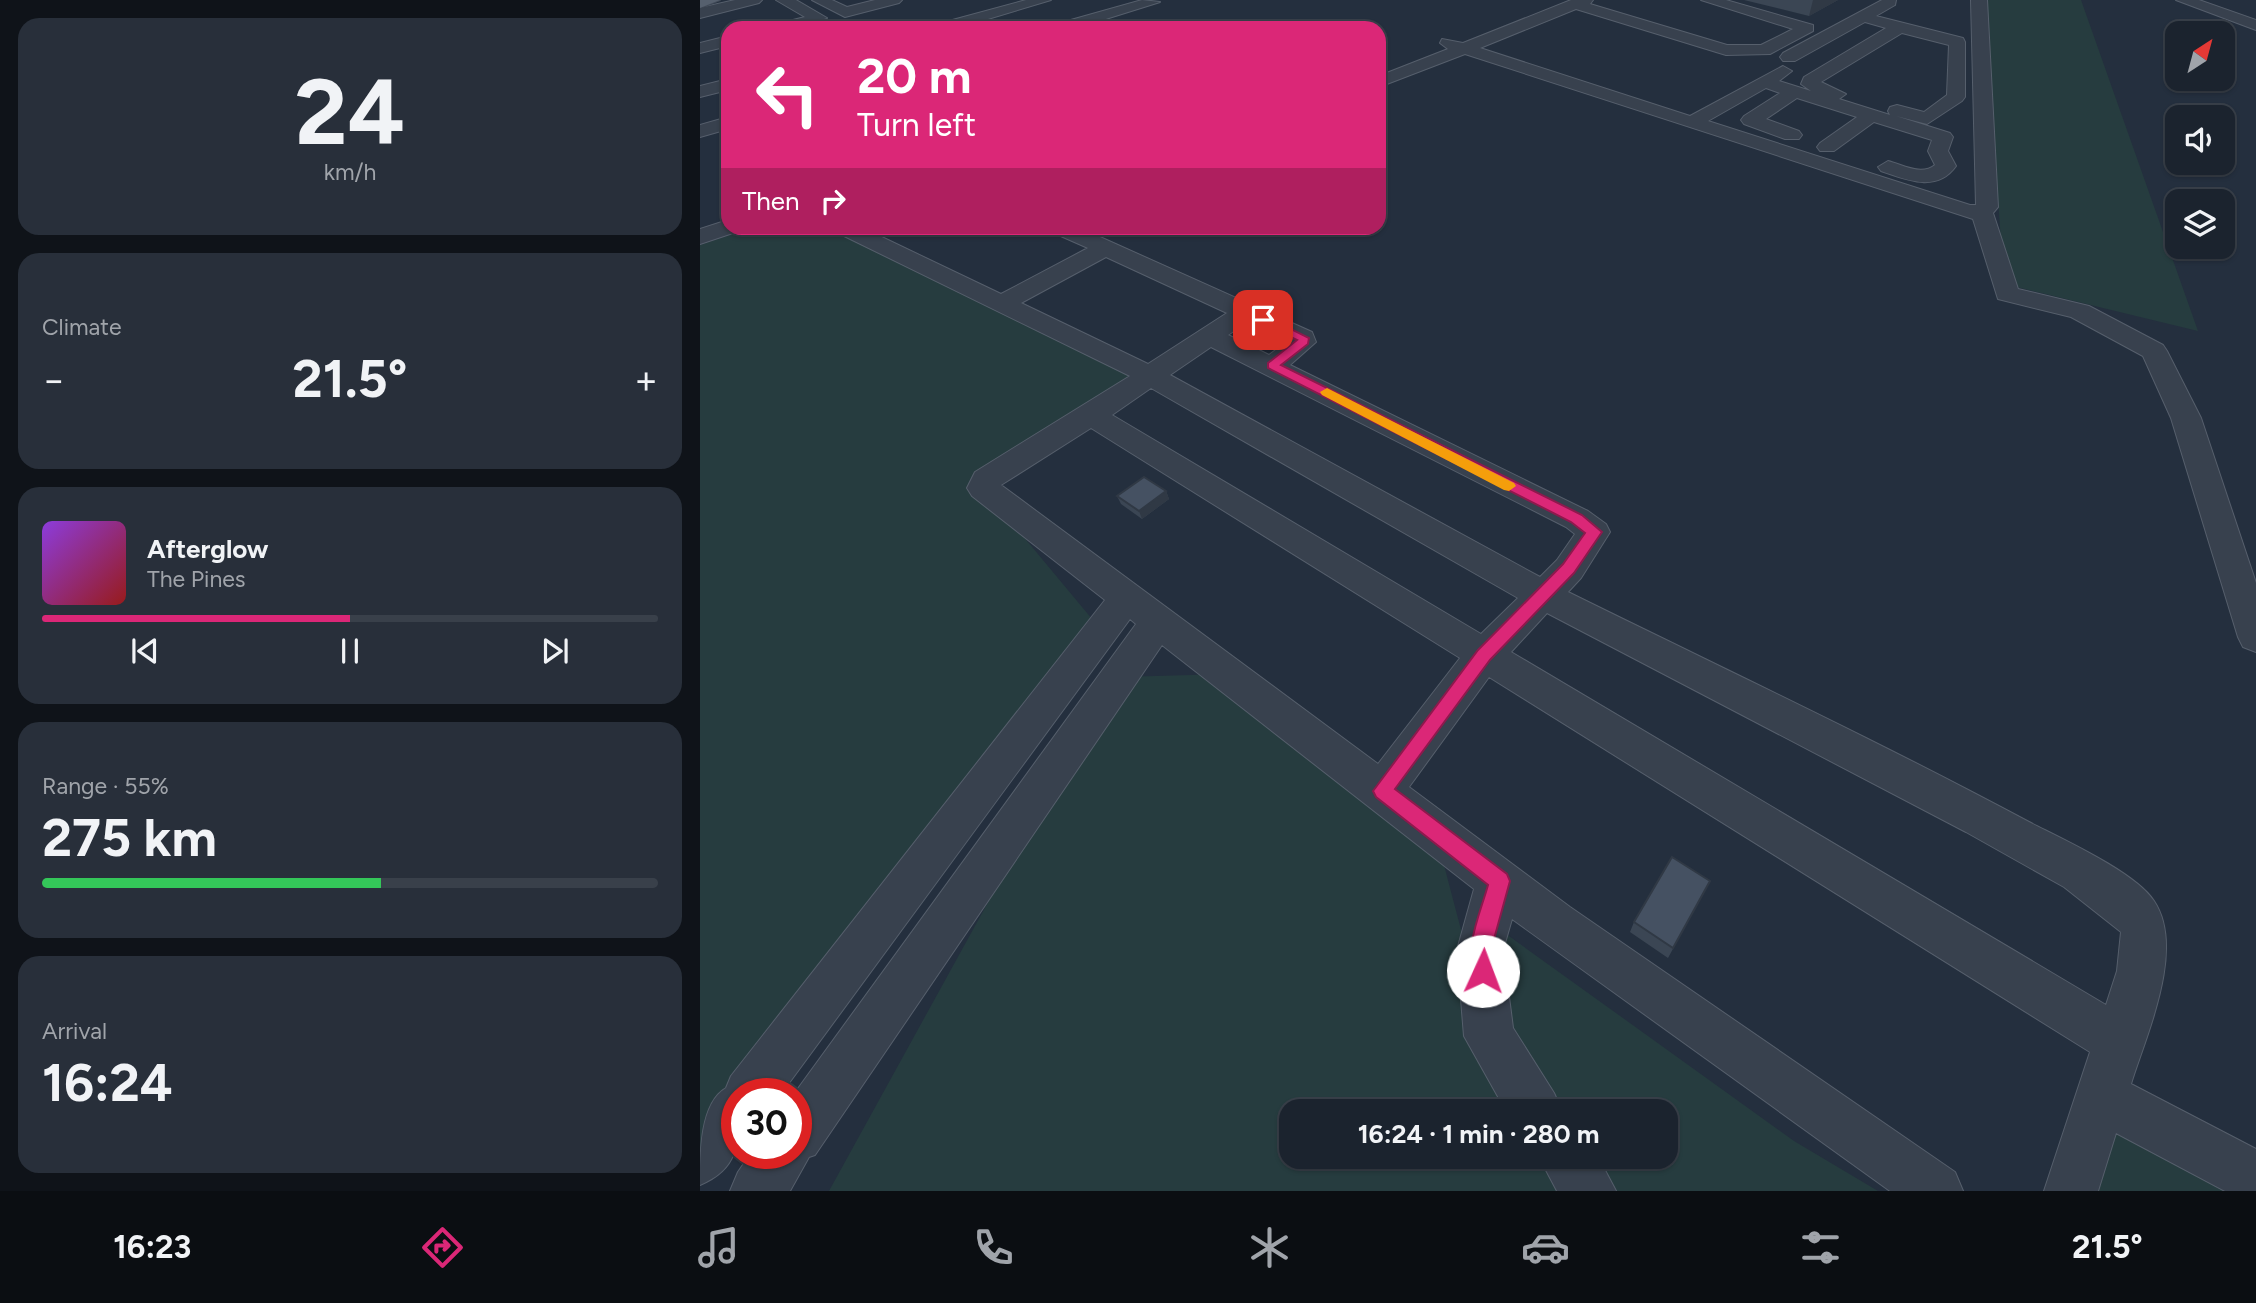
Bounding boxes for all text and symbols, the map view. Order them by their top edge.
north arrow [2165,21,2235,91]
map controls [2165,21,2235,259]
text: 20 m [857,46,972,105]
icon: left [742,49,833,140]
text: 24 [295,58,405,167]
button: sound [2165,105,2235,175]
text: Turn left [857,106,976,144]
text: km/h [324,158,376,186]
icon: right [814,182,852,220]
text: Then [742,185,800,217]
button: layers [2165,189,2235,259]
pin [1233,290,1293,350]
icon: arrive [1244,301,1282,339]
text: Climate [42,313,121,341]
text: 21.5° [293,348,407,410]
text: − [42,357,66,403]
text: + [634,357,658,403]
text: Afterglow [147,533,269,565]
text: The Pines [147,565,246,593]
icon: previous [126,632,164,670]
icon: pause [331,632,369,670]
icon: next [536,632,574,670]
text: Range · 55% [42,772,169,800]
text: 275 km [42,807,217,869]
position arrow [1446,934,1520,1008]
text: Arrival [42,1017,107,1045]
text: 16:24 [42,1052,173,1114]
speed limit sign: 30 [721,1078,812,1169]
text: 16:24 · 1 min · 280 m [1358,1118,1599,1150]
icon: directions [418,1223,467,1272]
icon: music [694,1223,743,1272]
icon: phone [969,1223,1018,1272]
icon: climate [1245,1223,1294,1272]
icon: car [1521,1223,1570,1272]
icon: filters [1796,1223,1845,1272]
text: 16:23 [113,1228,191,1266]
text: 21.5° [2072,1228,2143,1266]

